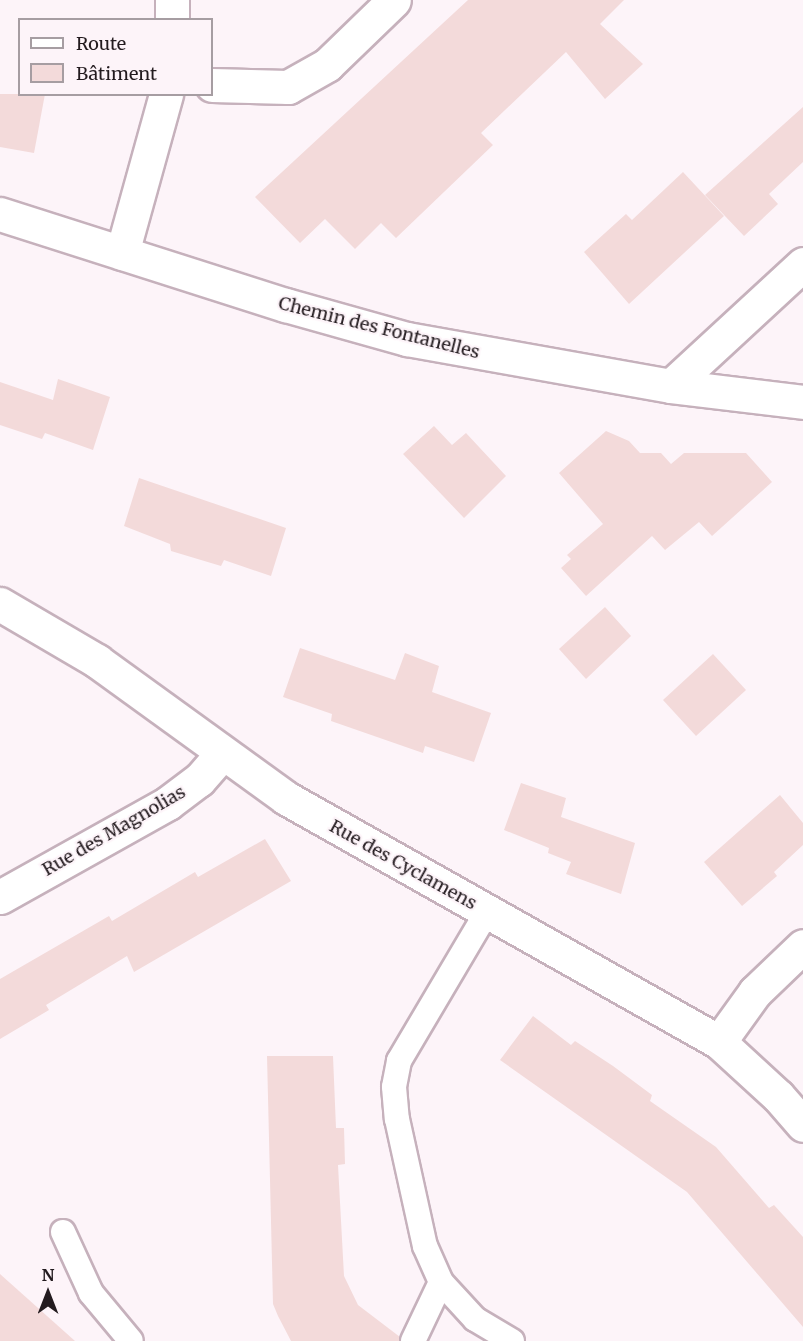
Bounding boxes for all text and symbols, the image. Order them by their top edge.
legend [18,18,213,96]
text: Route [76,32,126,55]
text: Bâtiment [76,62,157,85]
street label: Chemin des Fontanelles [276,293,482,363]
street label: Rue des Magnolias [39,781,189,881]
street label: Rue des Cyclamens [326,816,480,914]
north arrow [18,1263,78,1323]
text: N [42,1265,54,1285]

